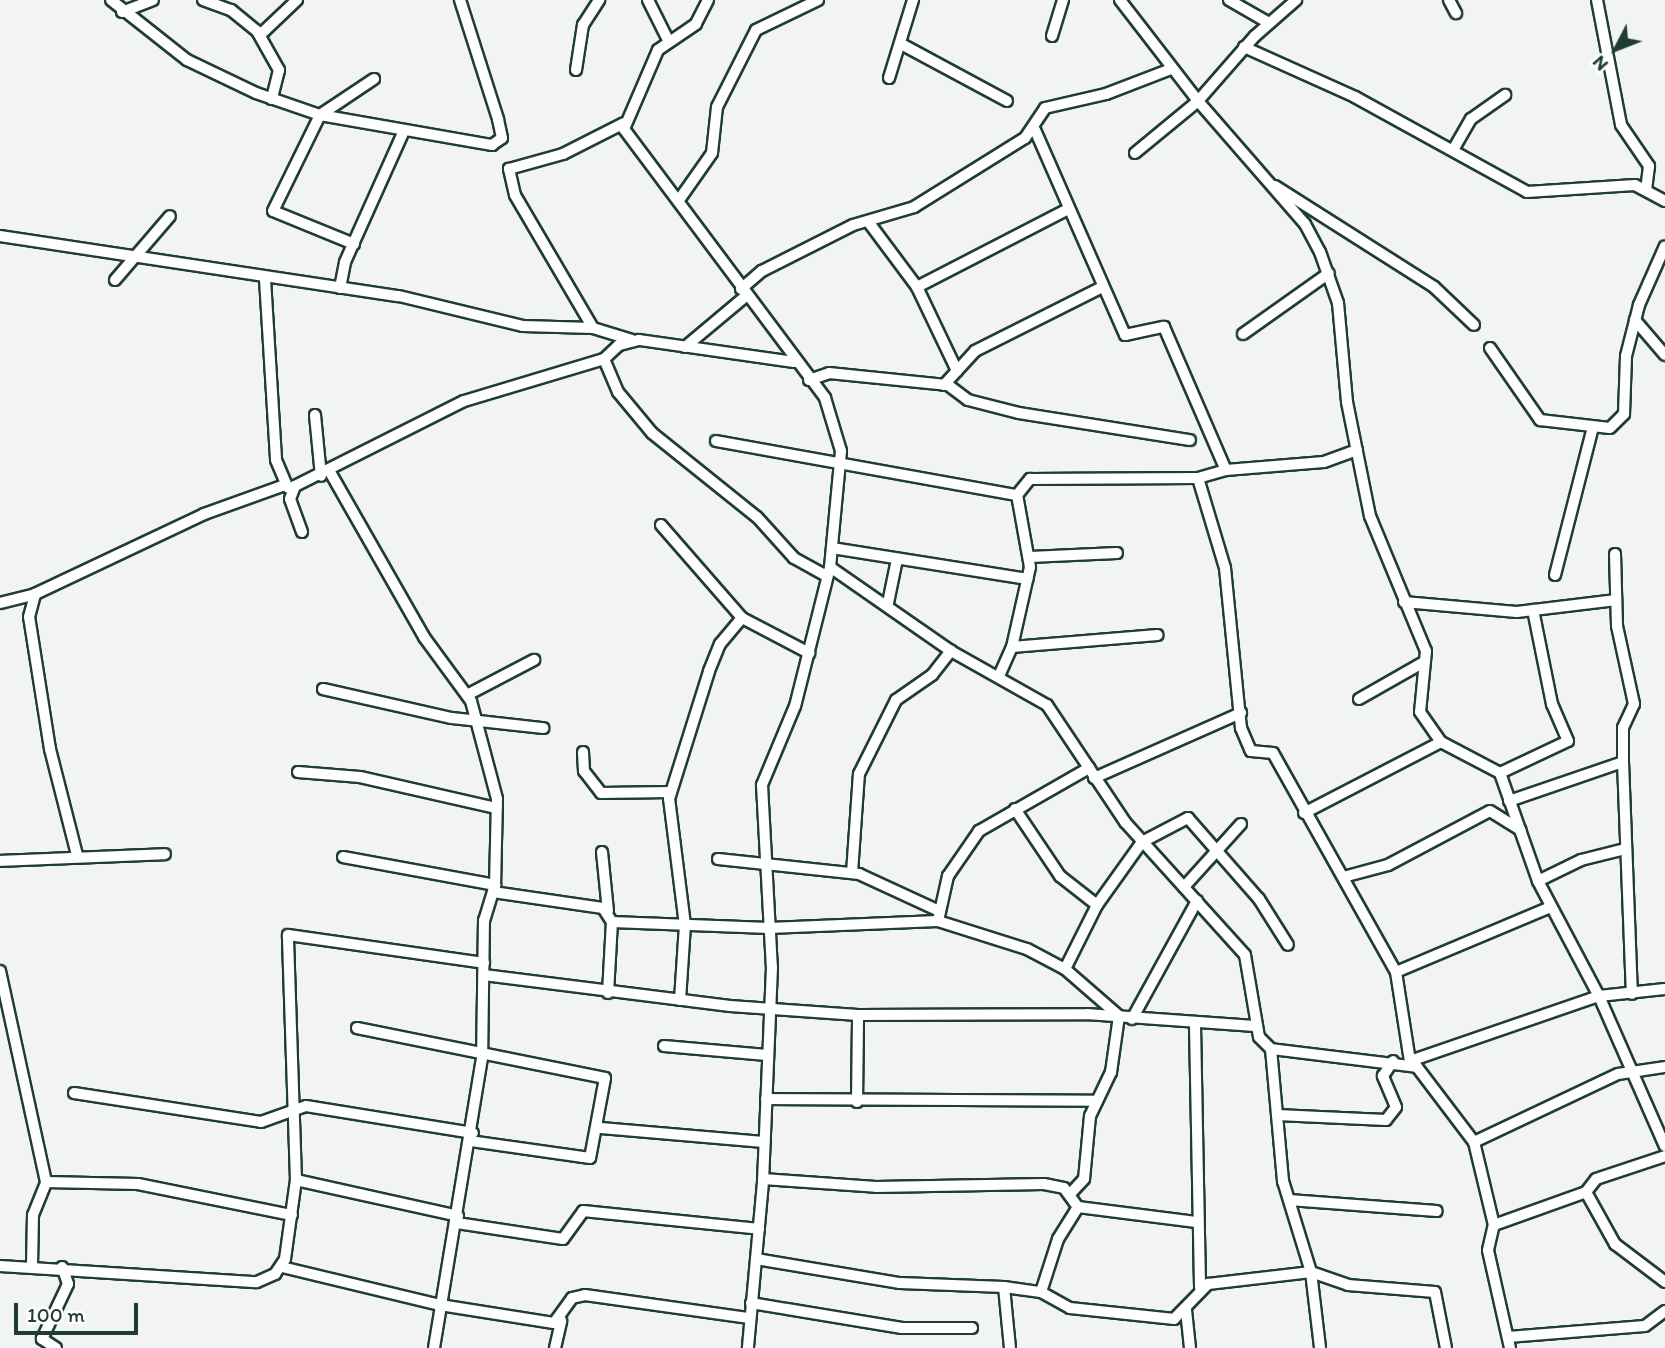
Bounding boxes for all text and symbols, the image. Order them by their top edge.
north arrow [1581,14,1651,84]
text: N [1587,51,1613,76]
scale bar [18,1288,142,1332]
text: 100 m [27,1302,85,1327]

